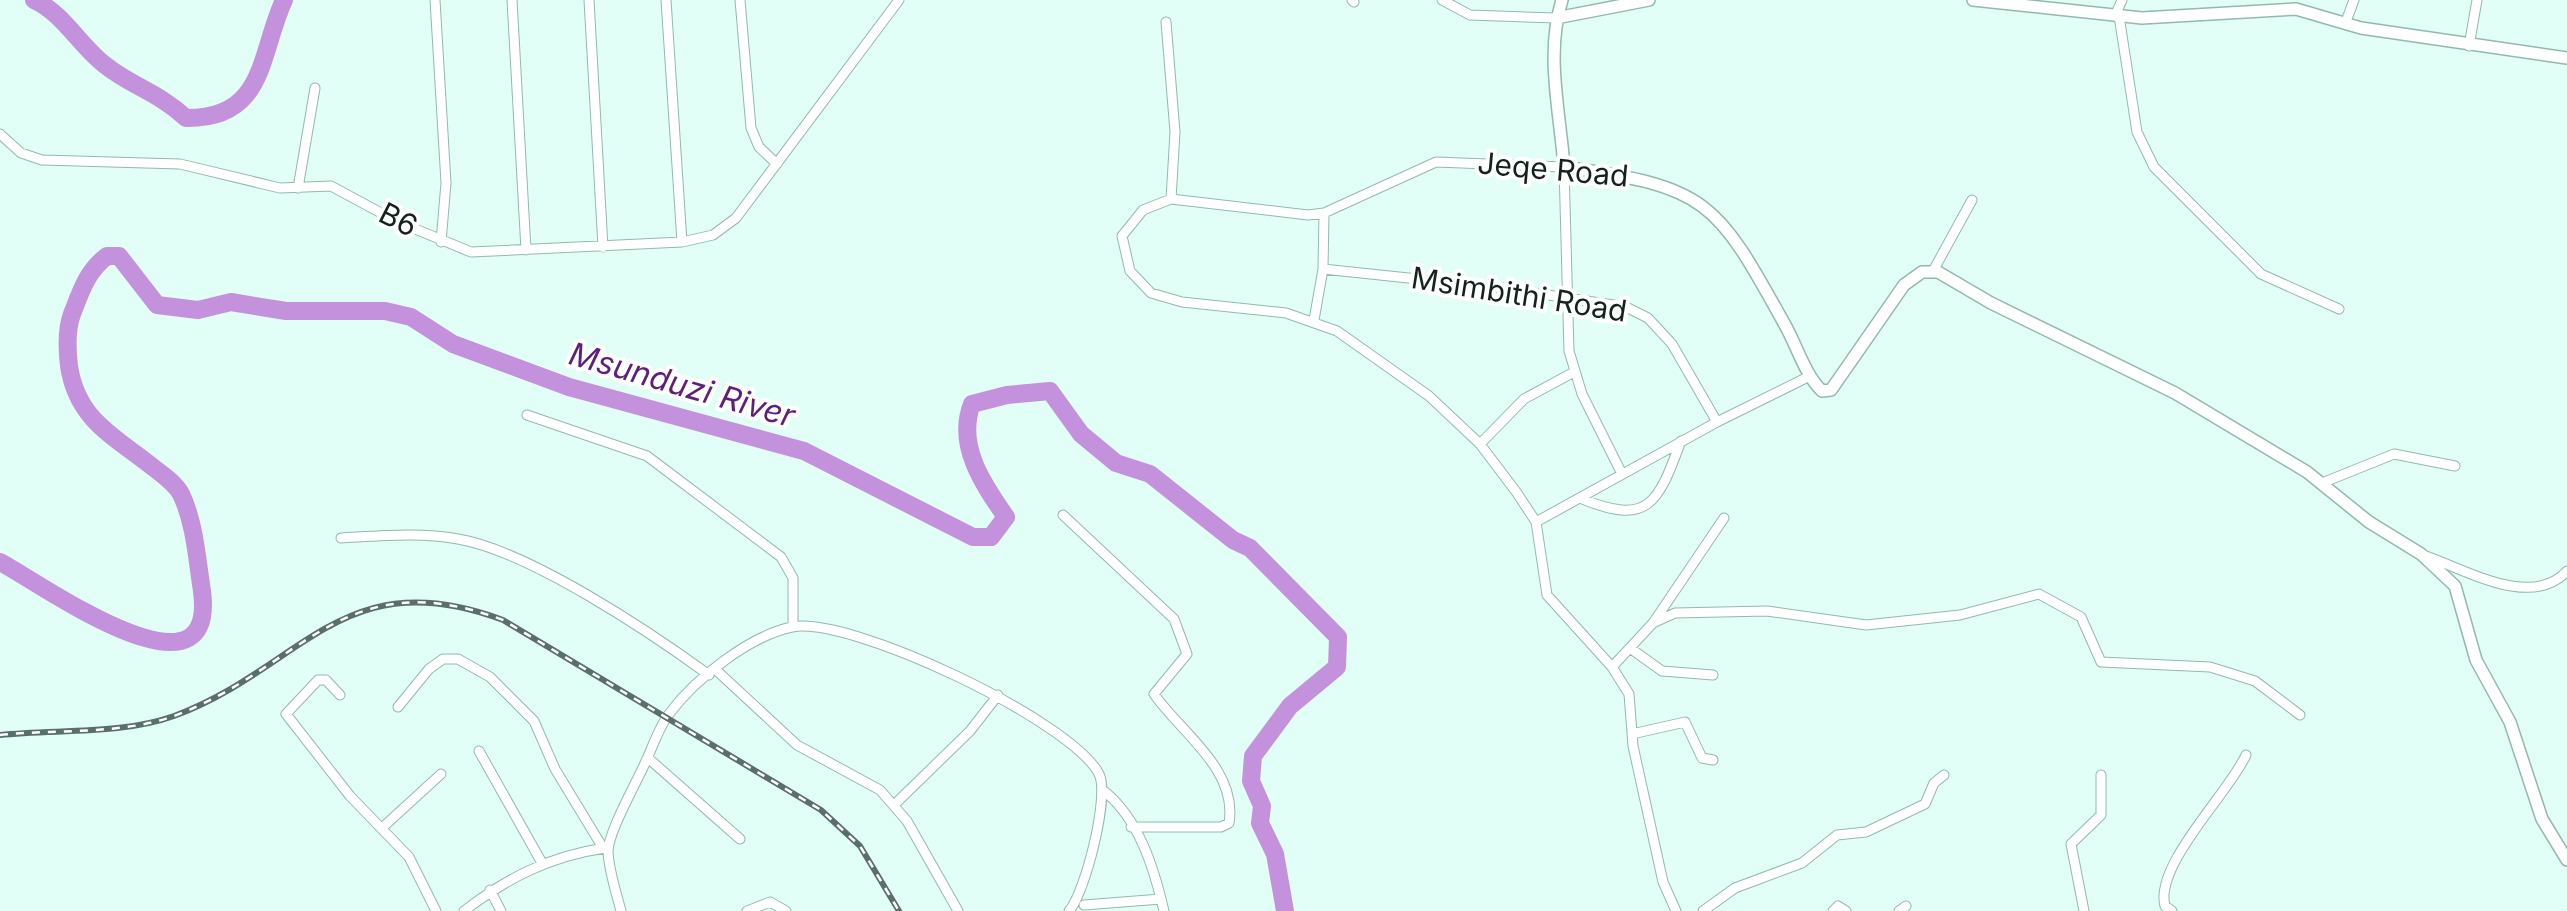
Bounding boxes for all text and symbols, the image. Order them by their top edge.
street label: Jeqe Road [1476,144,1630,194]
street label: B6 [373,194,424,244]
street label: Msimbithi Road [1409,259,1629,329]
water label: Msunduzi River [565,334,800,436]

